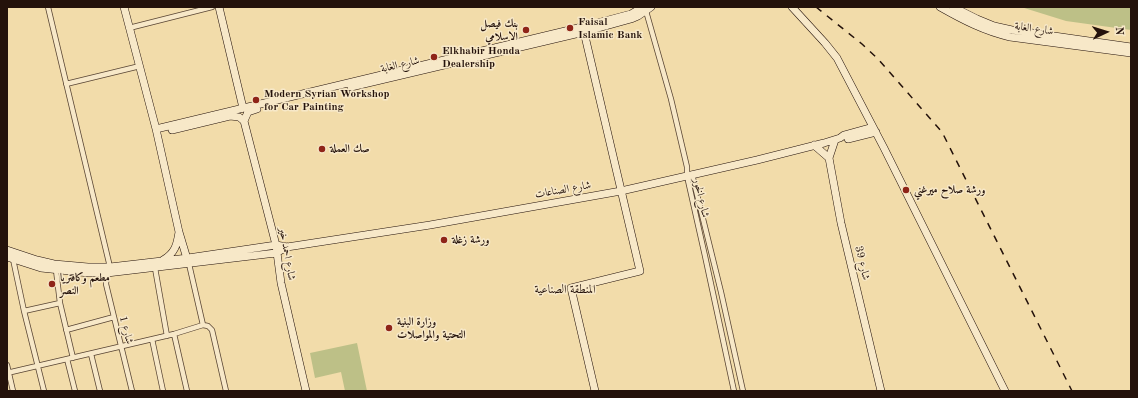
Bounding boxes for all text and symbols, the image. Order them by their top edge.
north arrow [1086,12,1126,52]
place label: Faisal Islamic Bank [578,15,643,41]
place label: بنك فيصل الاسلامي [480,17,518,43]
street label: شارع الغابة [1014,20,1054,38]
marker: Faisal Islamic Bank [565,23,575,33]
marker: بنك فيصل الاسلامي [521,25,531,35]
text: N [1113,27,1124,36]
place label: Elkhabir Honda Dealership [442,44,520,70]
marker: Elkhabir Honda Dealership [429,52,439,62]
street label: شارع الغابة [379,54,421,76]
place label: Modern Syrian Workshop for Car Painting [264,87,389,113]
marker: Modern Syrian Workshop for Car Painting [251,95,261,105]
place label: صك العملة [330,142,370,156]
marker: صك العملة [317,144,327,154]
street label: شارع الخور [690,177,712,219]
street label: شارع الصناعات [534,179,592,201]
place label: ورشة صلاح ميرغني [914,183,985,197]
marker: ورشة صلاح ميرغني [901,185,911,195]
street label: شارع احمد خير [276,226,298,282]
place label: ورشة زغلة [452,233,489,247]
marker: ورشة زغلة [439,235,449,245]
street label: شارع 39 [852,244,872,282]
place label: مطعم وكافتريا النصر [60,271,110,297]
marker: مطعم وكافتريا النصر [47,279,57,289]
district label: المنطقة الصناعية [534,283,596,297]
street label: شارع 1 [116,315,136,345]
place label: وزارة البنية التحتية والمواصلات [397,315,466,341]
marker: وزارة البنية التحتية والمواصلات [384,323,394,333]

